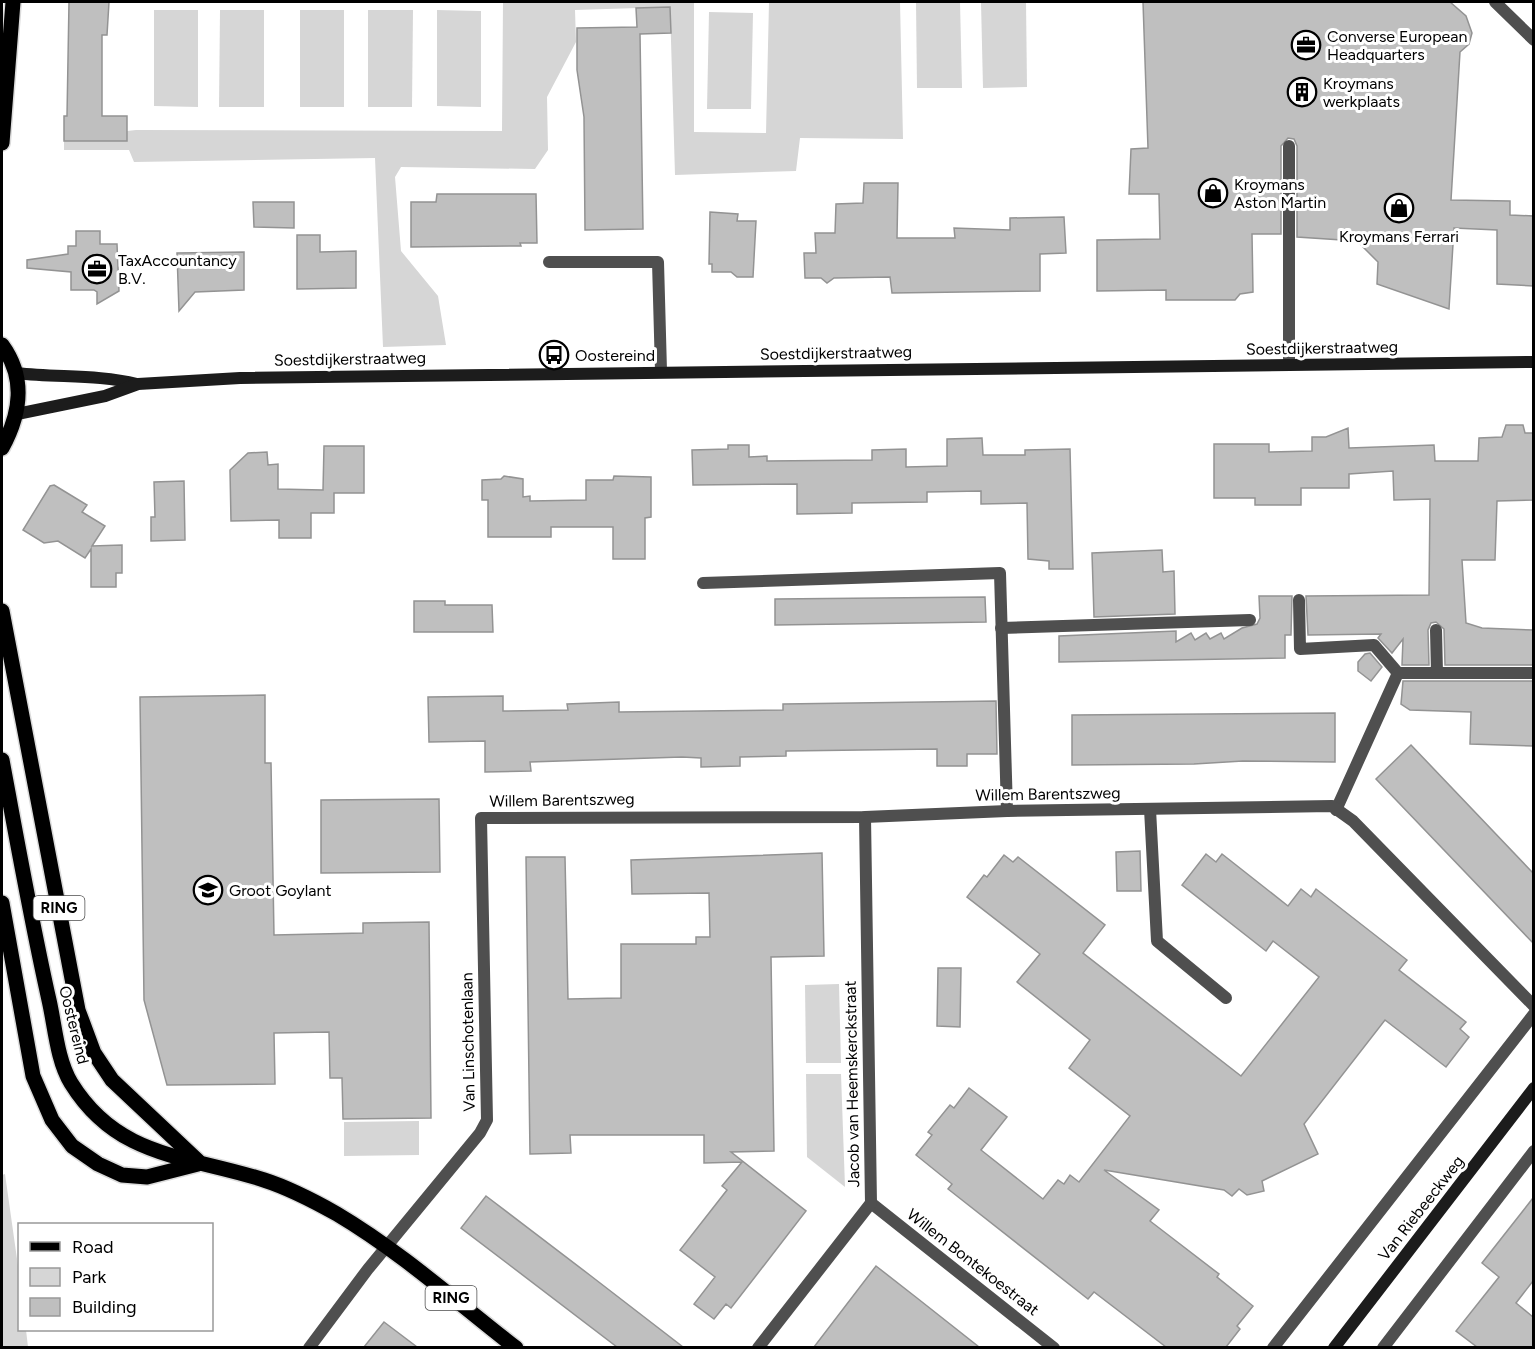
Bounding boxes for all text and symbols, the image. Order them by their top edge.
place label: Converse European Headquarters [1327,27,1467,64]
office icon: Converse European Headquarters [1290,29,1322,61]
place label: Kroymans werkplaats [1323,74,1400,111]
building icon: Kroymans werkplaats [1286,76,1318,108]
place label: Kroymans Aston Martin [1234,175,1326,212]
shop icon: Kroymans Aston Martin [1197,177,1229,209]
shop icon: Kroymans Ferrari [1383,192,1415,224]
place label: Kroymans Ferrari [1339,227,1459,246]
place label: TaxAccountancy B.V. [118,251,237,288]
office icon: TaxAccountancy B.V. [81,253,113,285]
street label: Soestdijkerstraatweg [1246,337,1398,359]
bus stop icon: Oostereind [538,339,570,371]
street label: Soestdijkerstraatweg [760,342,912,364]
place label: Oostereind [575,346,655,365]
street label: Soestdijkerstraatweg [274,348,426,370]
street label: Willem Barentszweg [975,783,1121,805]
street label: Willem Barentszweg [489,789,635,811]
school or university icon: Groot Goylant [192,874,224,906]
place label: Groot Goylant [229,881,331,900]
road number: RING [34,896,84,920]
street label: Van Linschotenlaan [457,972,479,1112]
street label: Jacob van Heemskerckstraat [841,980,863,1188]
street label: Oostereind [55,984,93,1066]
street label: Van Riebeeckweg [1374,1152,1468,1264]
street label: Willem Bontekoestraat [903,1205,1043,1319]
legend [18,1223,213,1331]
text: Road [72,1236,113,1258]
text: Park [72,1266,107,1288]
road number: RING [426,1286,476,1310]
text: Building [72,1296,137,1318]

